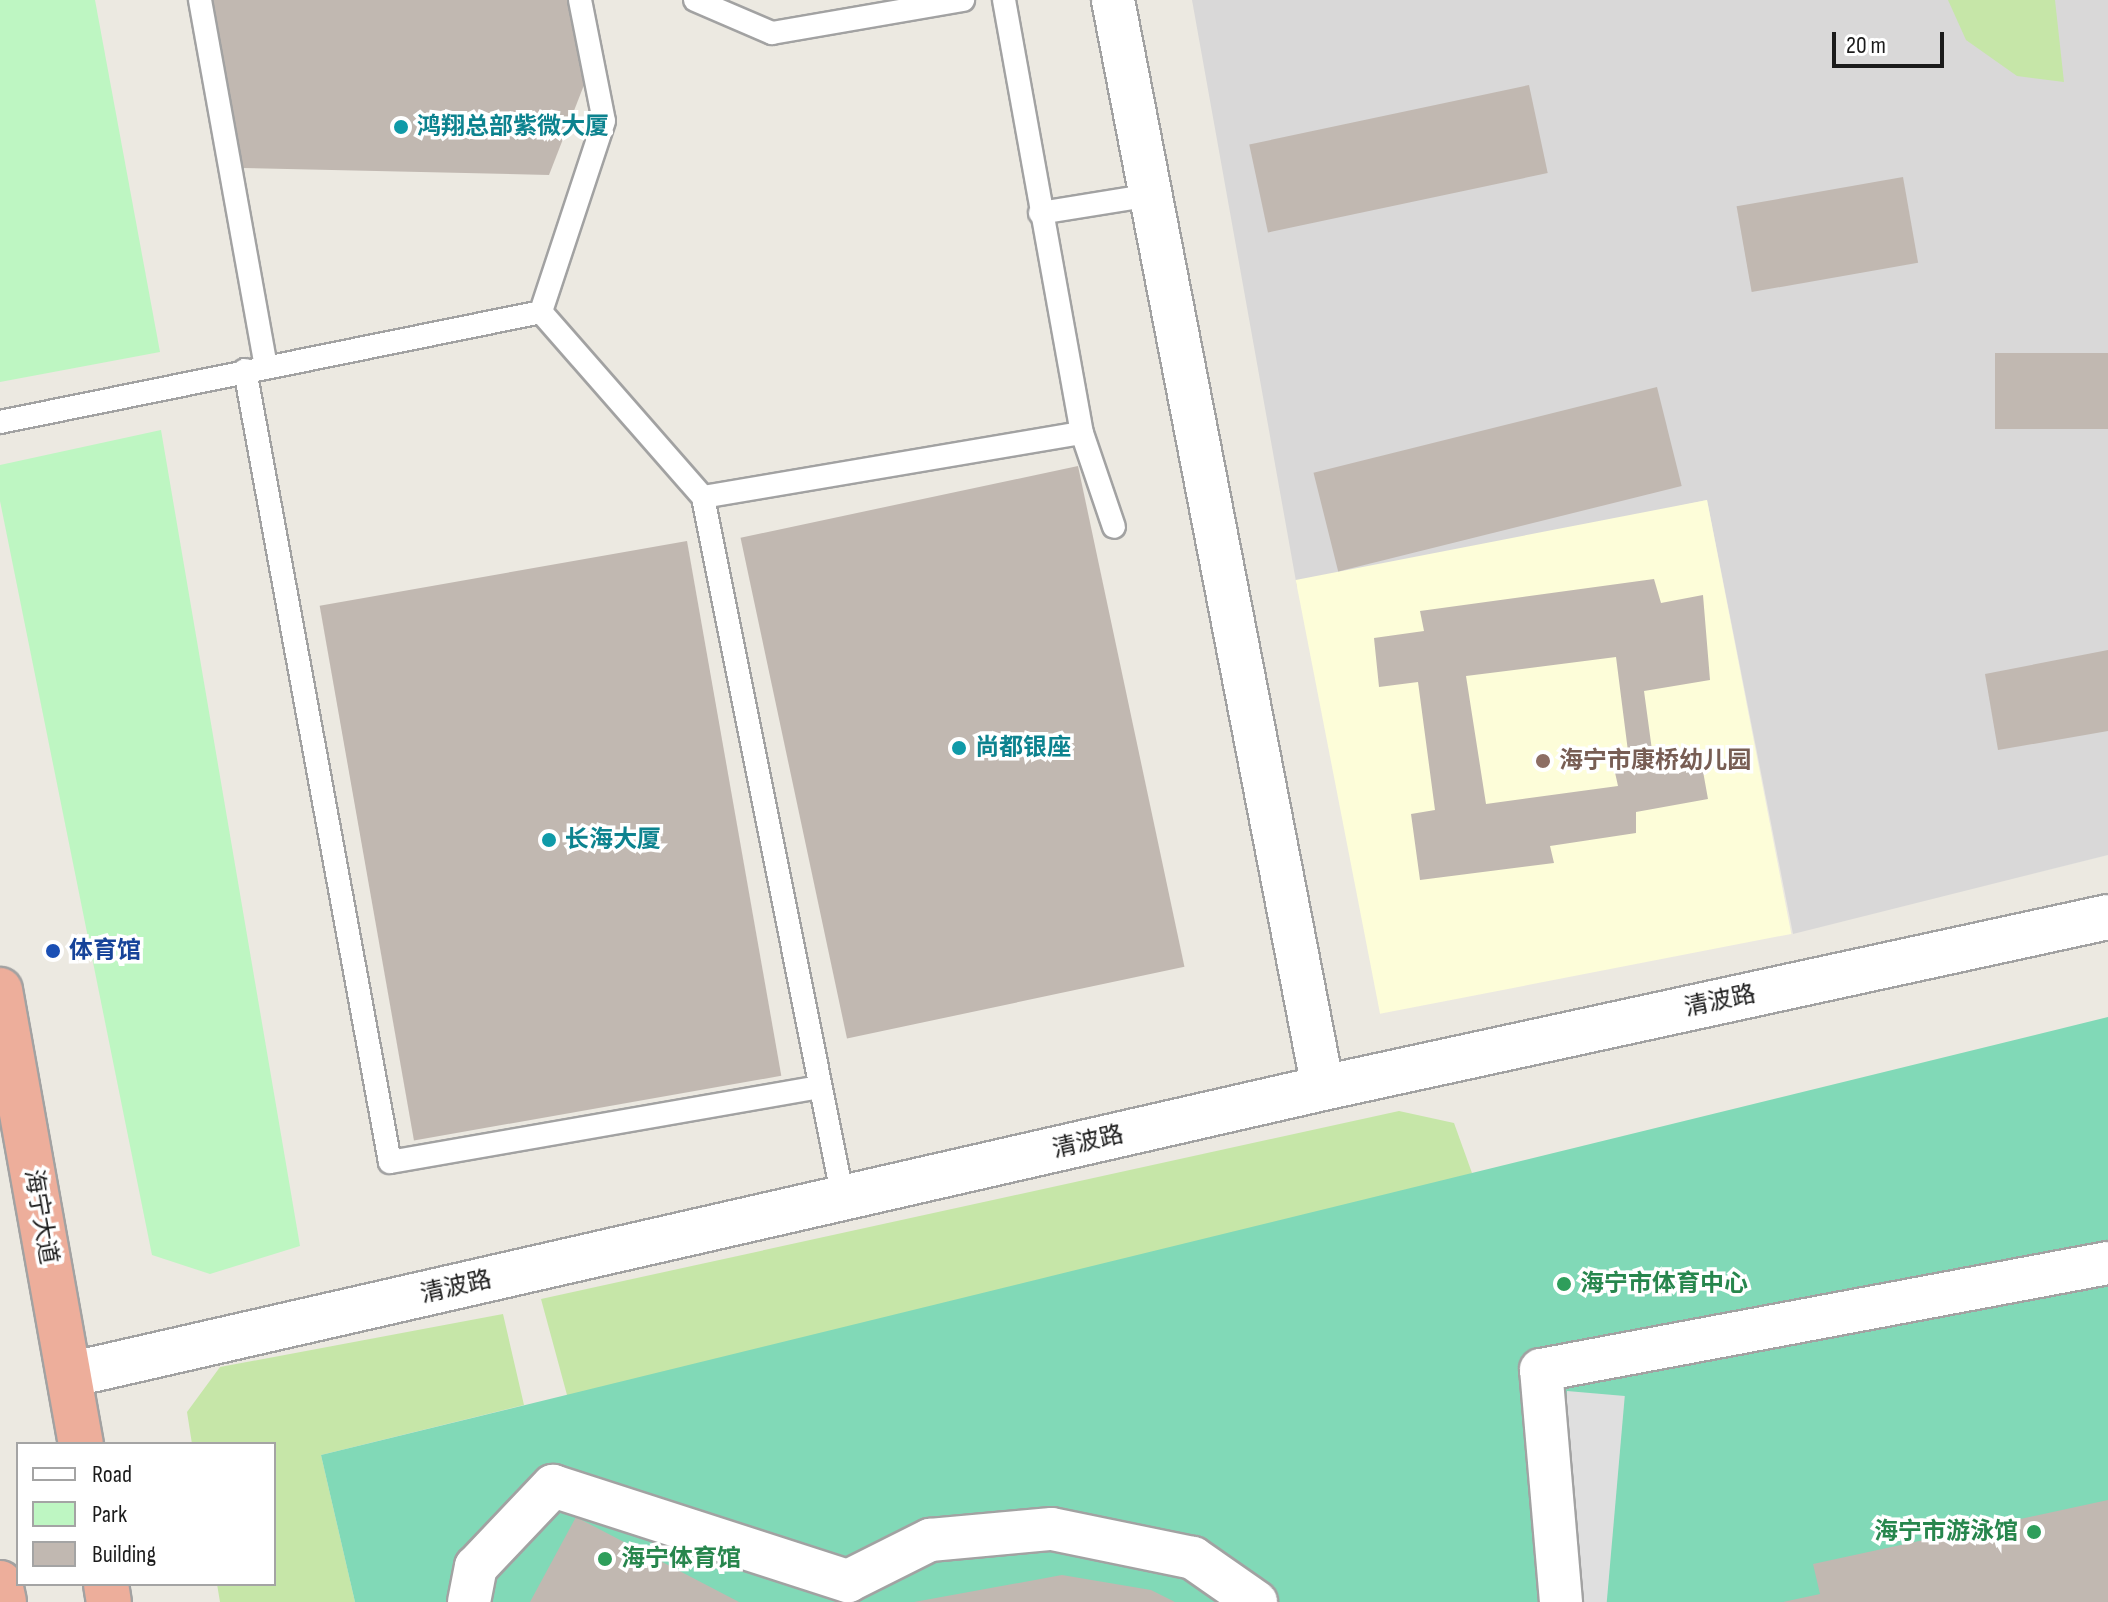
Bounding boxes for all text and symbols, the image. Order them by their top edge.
scale bar [1836,16,1948,66]
text: 20 m [1846,31,1886,60]
place label: 鸿翔总部紫微大厦 [417,113,609,141]
marker: 鸿翔总部紫微大厦 [392,118,410,136]
place label: 尚都银座 [975,734,1071,762]
marker: 尚都银座 [950,739,968,757]
place label: 海宁市康桥幼儿园 [1559,747,1751,775]
marker: 海宁市康桥幼儿园 [1534,752,1552,770]
place label: 长海大厦 [565,826,661,854]
marker: 长海大厦 [540,831,558,849]
place label: 体育馆 [69,937,141,965]
marker: 体育馆 [44,942,62,960]
street label: 清波路 [1682,979,1758,1023]
street label: 清波路 [1050,1120,1126,1164]
street label: 海宁大道 [18,1167,64,1267]
street label: 清波路 [418,1265,494,1309]
place label: 海宁市体育中心 [1580,1270,1748,1298]
marker: 海宁市体育中心 [1555,1275,1573,1293]
legend [16,1442,276,1586]
text: Road [92,1460,132,1489]
text: Park [92,1500,127,1529]
place label: 海宁市游泳馆 [1874,1518,2018,1546]
marker: 海宁市游泳馆 [2025,1523,2043,1541]
text: Building [92,1540,156,1569]
place label: 海宁体育馆 [621,1545,741,1573]
marker: 海宁体育馆 [596,1550,614,1568]

